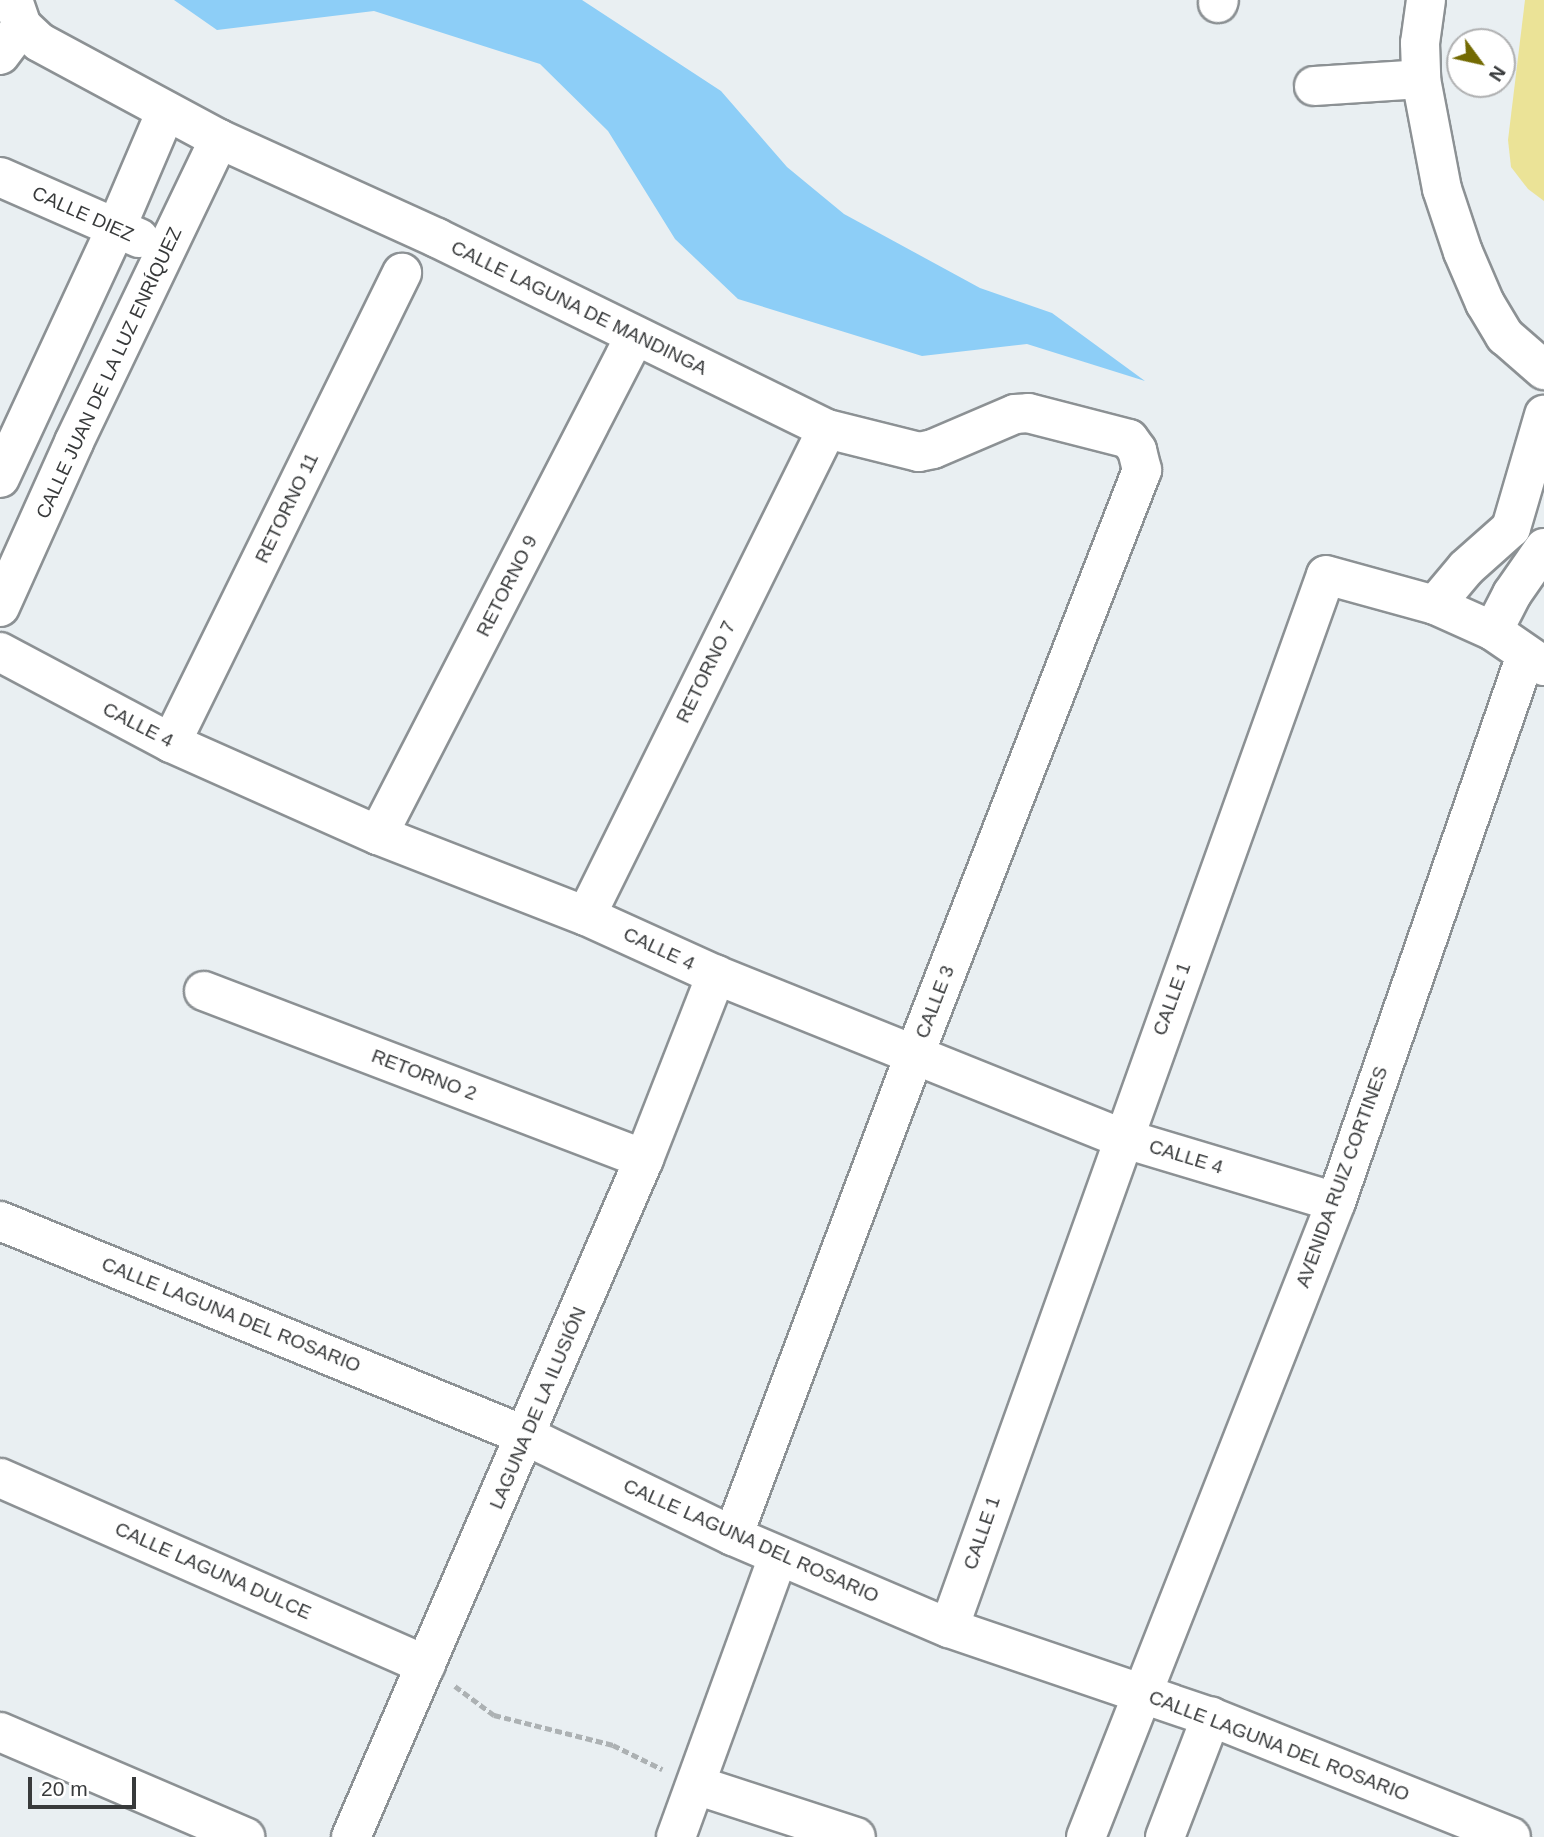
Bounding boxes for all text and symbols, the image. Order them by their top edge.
north arrow [1446,28,1516,98]
text: N [1485,62,1510,85]
street label: CALLE DIEZ [29,181,137,247]
street label: CALLE JUAN DE LA LUZ ENRÍQUEZ [31,223,187,523]
street label: CALLE LAGUNA DE MANDINGA [447,236,711,380]
street label: RETORNO 11 [251,449,323,567]
street label: RETORNO 9 [472,532,542,640]
street label: RETORNO 7 [672,617,740,727]
street label: CALLE 4 [99,698,177,752]
street label: CALLE 4 [620,923,698,975]
street label: CALLE 1 [1148,959,1196,1039]
street label: CALLE 3 [911,962,959,1042]
street label: RETORNO 2 [368,1045,480,1105]
street label: AVENIDA RUIZ CORTINES [1291,1063,1393,1291]
street label: CALLE 4 [1146,1135,1226,1179]
street label: CALLE LAGUNA DEL ROSARIO [98,1252,364,1378]
street label: LAGUNA DE LA ILUSIÓN [485,1302,591,1514]
street label: CALLE LAGUNA DEL ROSARIO [619,1474,883,1608]
street label: CALLE 1 [959,1493,1005,1573]
street label: CALLE LAGUNA DULCE [111,1517,315,1625]
street label: CALLE LAGUNA DEL ROSARIO [1145,1685,1413,1807]
scale bar [32,1764,140,1808]
text: 20 m [41,1777,88,1800]

